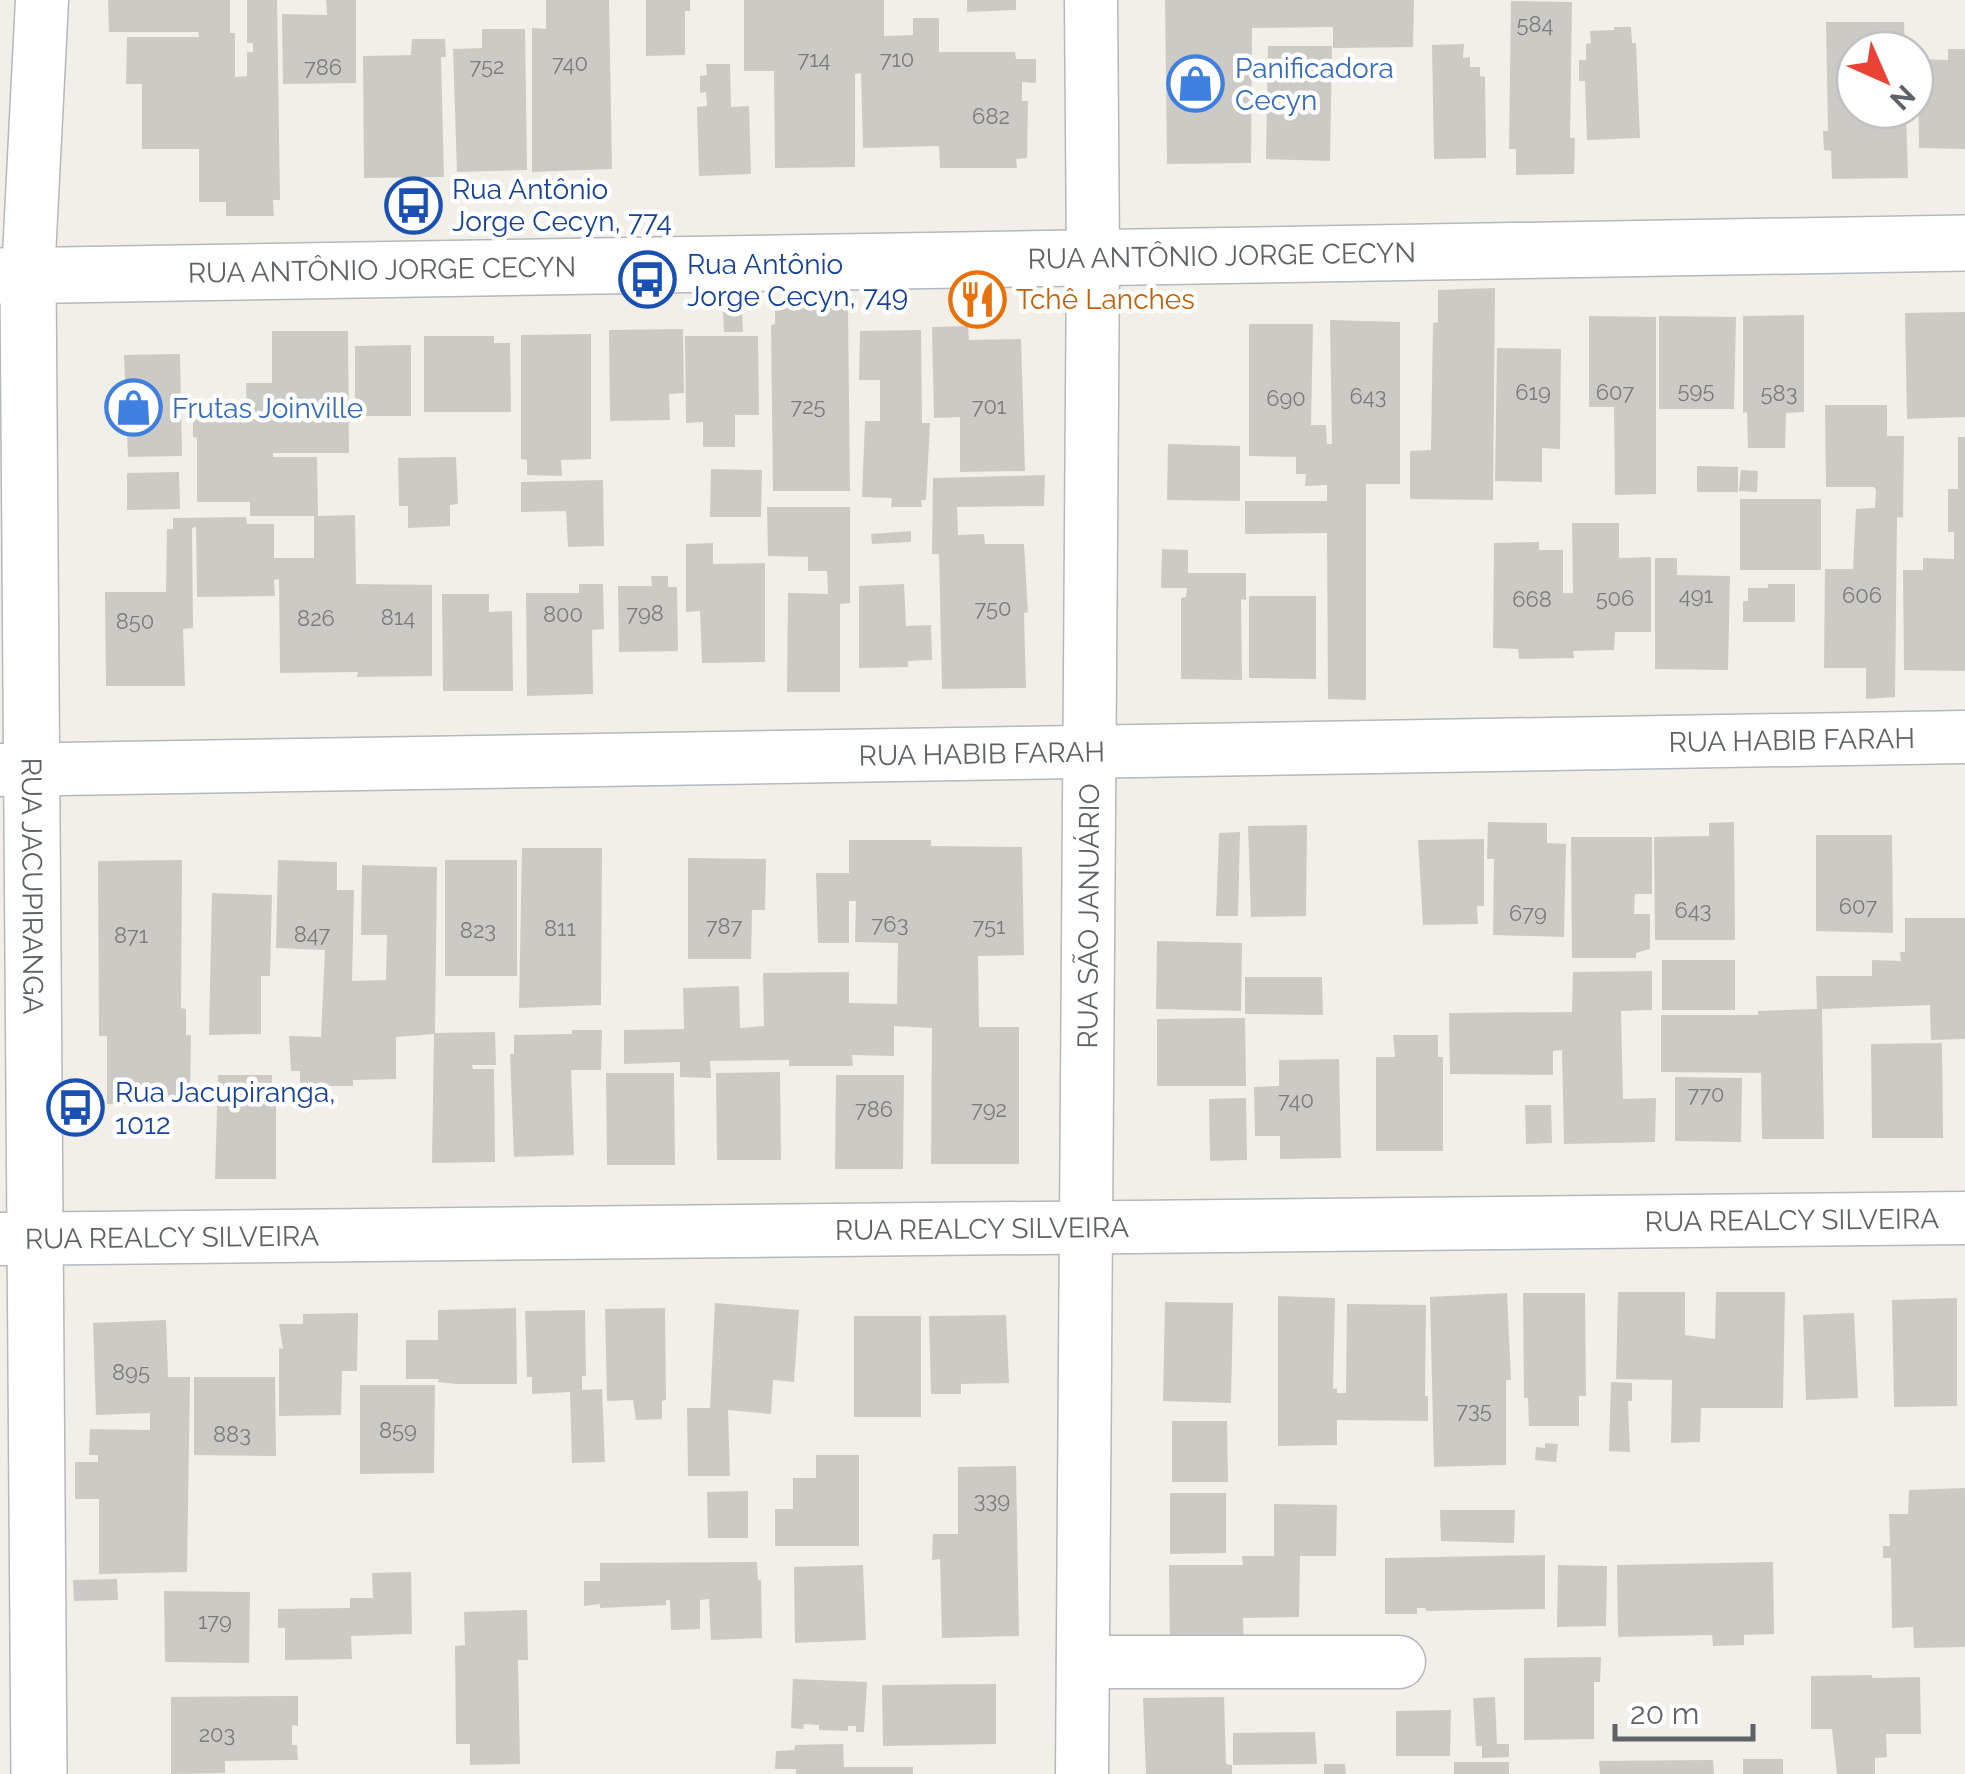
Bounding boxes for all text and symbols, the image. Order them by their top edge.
house number: 584 [1516,11,1554,37]
north arrow [1835,30,1935,130]
house number: 714 [797,46,831,72]
house number: 710 [880,46,914,72]
house number: 740 [552,50,588,76]
place label: Panificadora Cecyn [1235,52,1394,117]
house number: 752 [470,53,504,79]
house number: 786 [304,54,342,80]
shop icon: Panificadora Cecyn [1166,54,1226,114]
text: N [1883,78,1922,117]
house number: 682 [972,103,1010,129]
place label: Rua Antônio Jorge Cecyn, 774 [452,173,672,238]
bus stop icon: Rua Antônio Jorge Cecyn, 774 [383,175,443,235]
street label: RUA ANTÔNIO JORGE CECYN [1027,236,1416,275]
place label: Rua Antônio Jorge Cecyn, 749 [687,248,908,313]
street label: RUA ANTÔNIO JORGE CECYN [187,250,576,289]
bus stop icon: Rua Antônio Jorge Cecyn, 749 [618,250,678,310]
restaurant icon: Tchê Lanches [947,269,1007,329]
place label: Tchê Lanches [1016,283,1195,316]
house number: 595 [1678,377,1714,403]
shop icon: Frutas Joinville [103,378,163,438]
house number: 619 [1515,379,1551,405]
house number: 607 [1596,379,1634,405]
house number: 583 [1761,380,1797,406]
house number: 643 [1349,383,1387,409]
house number: 690 [1266,385,1306,411]
place label: Frutas Joinville [172,392,363,425]
house number: 725 [790,393,826,419]
house number: 701 [972,393,1006,419]
house number: 491 [1679,582,1713,608]
house number: 606 [1842,582,1882,608]
house number: 506 [1596,585,1634,611]
house number: 668 [1512,586,1552,612]
house number: 750 [975,595,1011,621]
house number: 798 [626,600,664,626]
house number: 800 [543,601,583,627]
house number: 814 [381,604,415,630]
house number: 826 [297,605,335,631]
house number: 850 [116,608,154,634]
street label: RUA HABIB FARAH [1668,721,1915,758]
street label: RUA HABIB FARAH [858,735,1105,772]
street label: RUA JACUPIRANGA [15,757,50,1015]
street label: RUA SÃO JANUÁRIO [1070,783,1106,1049]
house number: 607 [1839,893,1877,919]
house number: 643 [1674,897,1712,923]
house number: 679 [1509,900,1547,926]
house number: 763 [872,911,908,937]
house number: 787 [706,913,743,939]
house number: 751 [973,913,1005,939]
house number: 811 [544,915,576,941]
house number: 823 [460,917,496,943]
house number: 847 [294,921,331,947]
house number: 871 [114,922,148,948]
place label: Rua Jacupiranga, 1012 [115,1076,335,1141]
bus stop icon: Rua Jacupiranga, 1012 [46,1078,106,1138]
house number: 770 [1688,1081,1724,1107]
house number: 740 [1278,1087,1314,1113]
house number: 786 [855,1096,893,1122]
house number: 792 [971,1096,1007,1122]
street label: RUA REALCY SILVEIRA [1645,1202,1939,1238]
street label: RUA REALCY SILVEIRA [835,1210,1129,1247]
street label: RUA REALCY SILVEIRA [25,1219,319,1255]
house number: 895 [112,1359,150,1385]
house number: 735 [1456,1397,1492,1423]
house number: 859 [379,1417,417,1443]
house number: 883 [213,1421,251,1447]
house number: 339 [974,1487,1010,1513]
house number: 179 [198,1608,232,1634]
scale bar [1615,1679,1752,1741]
text: 20 m [1630,1696,1699,1731]
house number: 203 [199,1721,235,1747]

